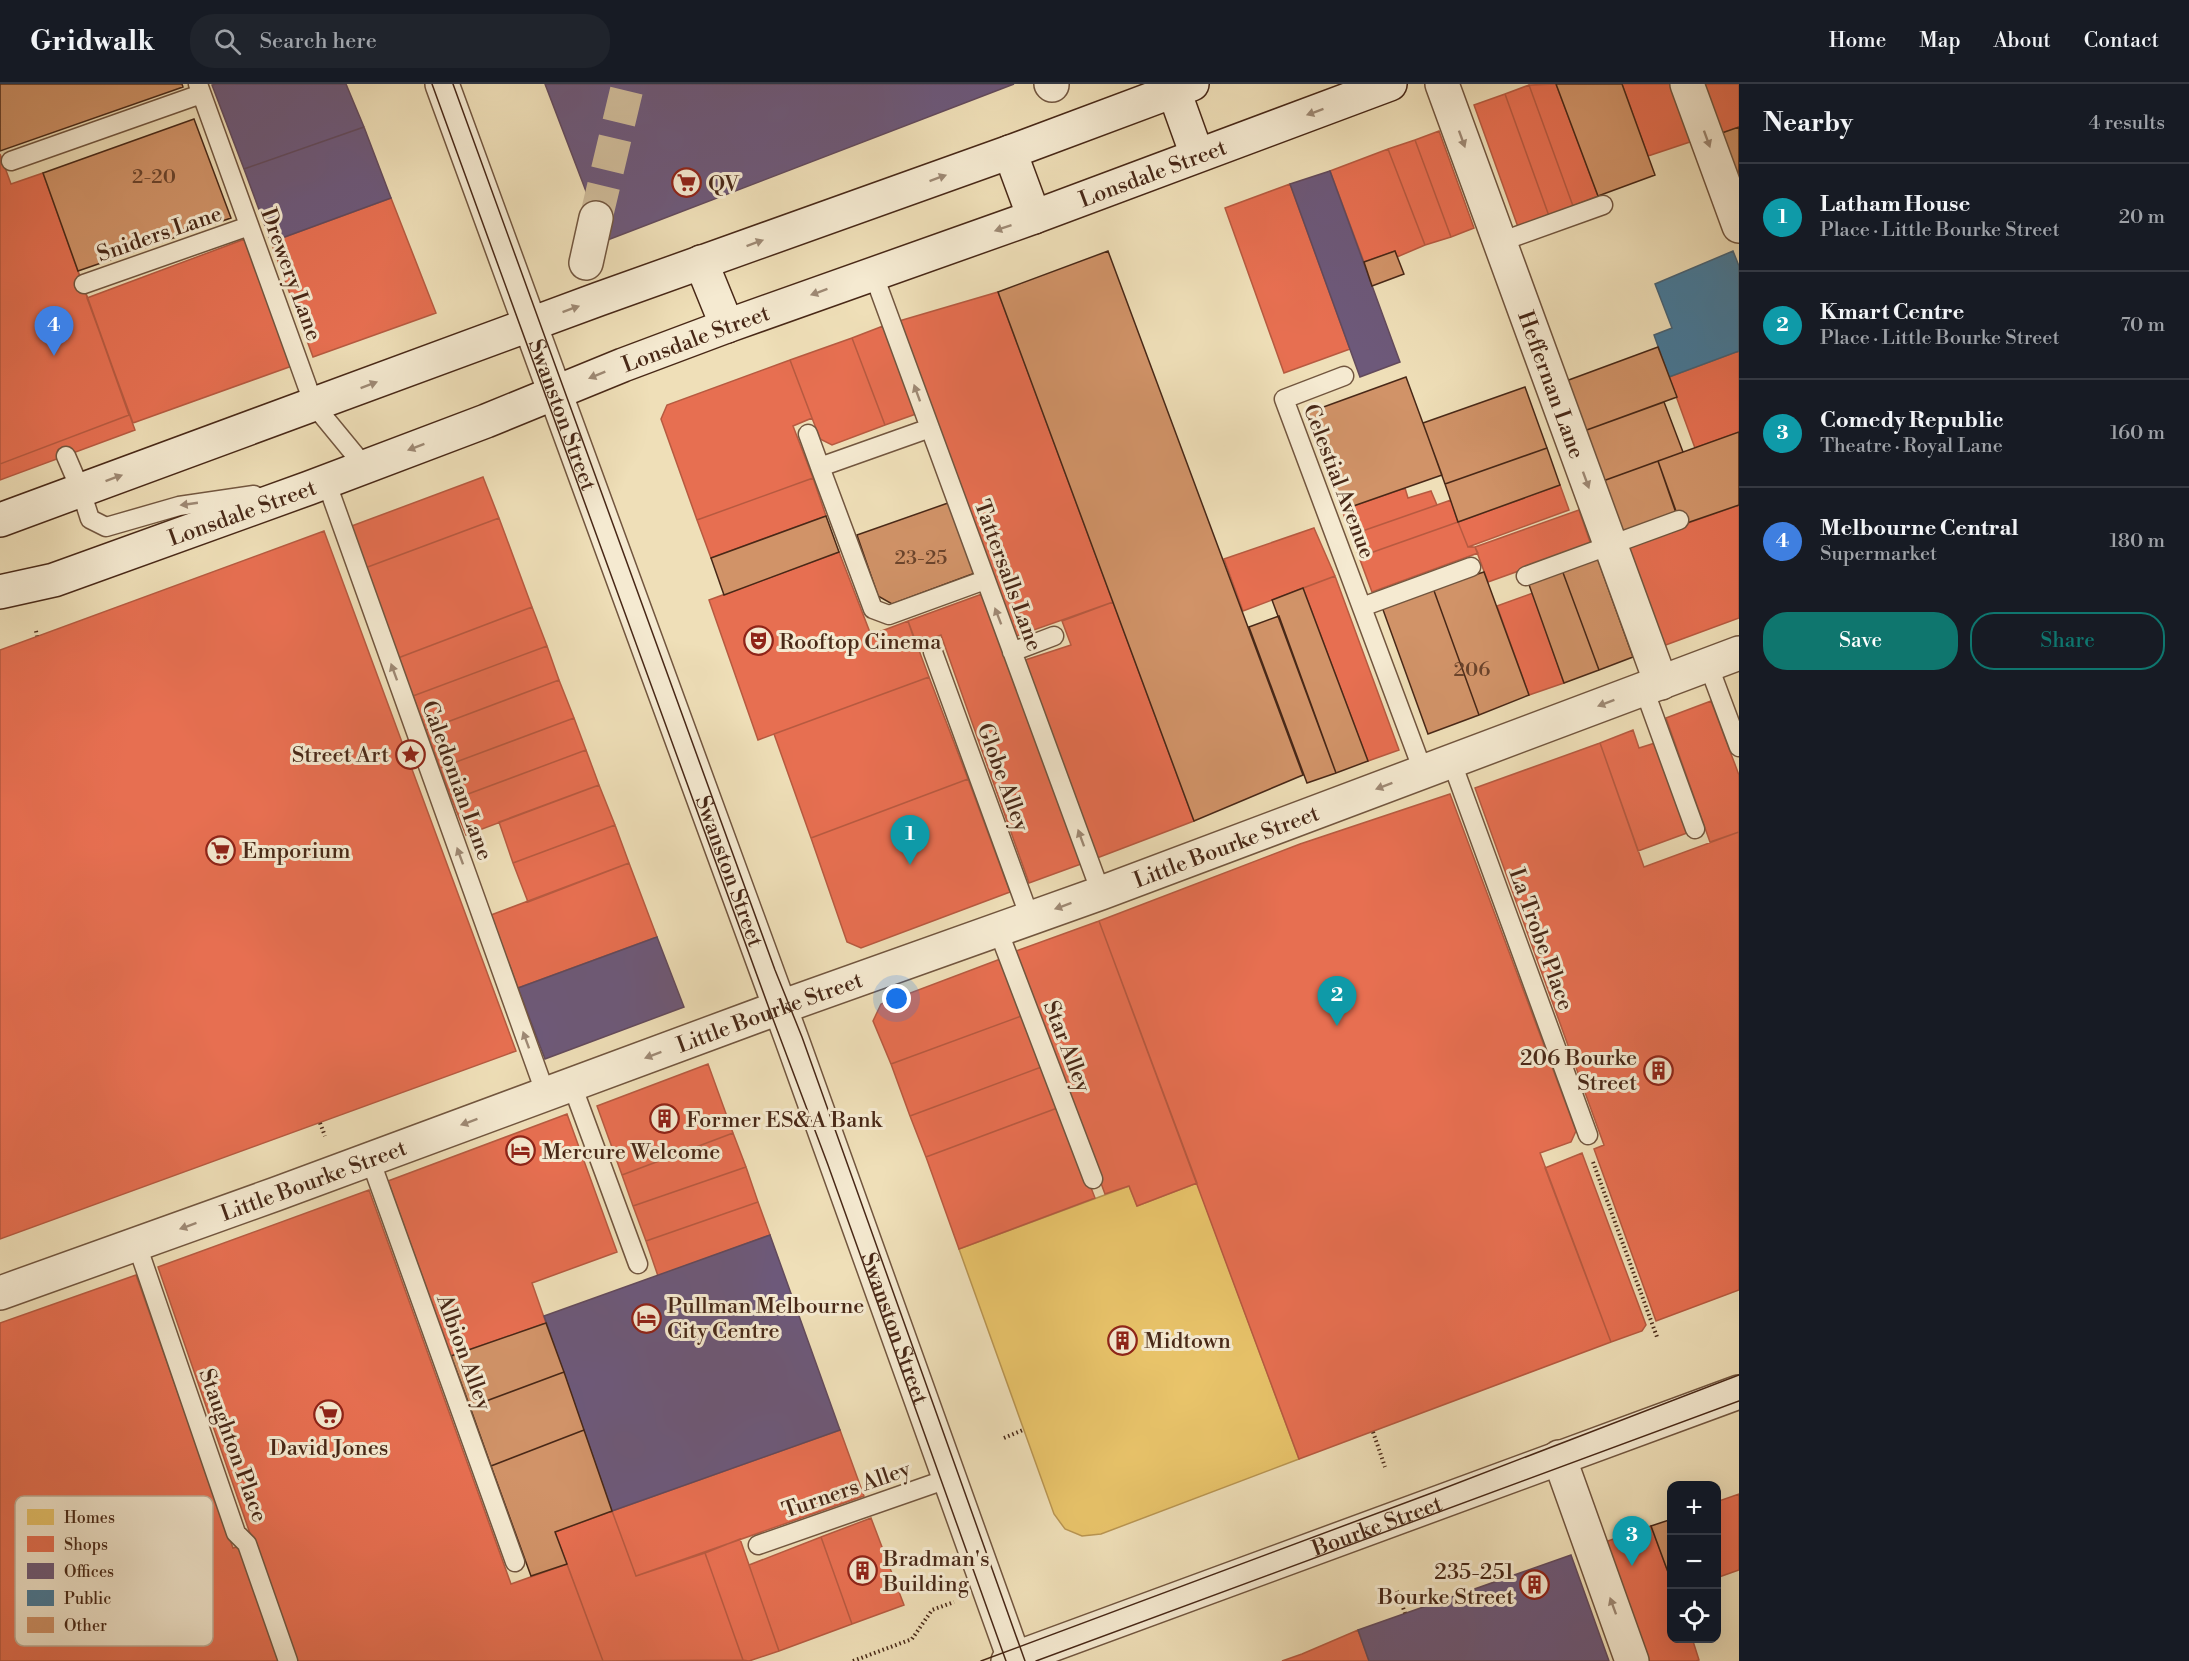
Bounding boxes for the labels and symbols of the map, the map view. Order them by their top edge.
one-way arrow [1306,107,1324,117]
one-way arrow [1458,130,1468,148]
one-way arrow [1703,130,1713,148]
street label: Lonsdale Street [1076,134,1231,214]
house number: 2-20 [132,165,176,190]
supermarket icon: QV [671,167,703,199]
place label: QV [708,171,740,198]
one-way arrow [929,172,947,182]
street label: Sniders Lane [94,200,225,268]
street label: Drewery Lane [254,205,327,344]
one-way arrow [994,223,1012,233]
one-way arrow [746,237,764,247]
one-way arrow [810,288,828,298]
street label: Lonsdale Street [618,300,774,379]
one-way arrow [562,304,580,313]
pin: 4 [34,306,74,356]
street label: Heffernan Lane [1511,307,1590,463]
street label: Swanston Street [522,336,602,495]
one-way arrow [588,370,606,380]
one-way arrow [360,379,378,389]
one-way arrow [911,384,921,402]
street label: Celestial Avenue [1297,400,1380,563]
one-way arrow [407,443,425,453]
one-way arrow [1581,472,1591,490]
one-way arrow [105,473,123,483]
street label: Lonsdale Street [165,474,320,553]
street label: Tattersalls Lane [968,496,1048,655]
one-way arrow [179,500,198,509]
house number: 23-25 [895,546,947,571]
one-way arrow [993,607,1002,625]
theatre icon: Rooftop Cinema [742,625,774,657]
place label: Rooftop Cinema [779,629,942,656]
house number: 206 [1454,658,1490,683]
one-way arrow [389,663,399,681]
street label: Caledonian Lane [415,697,498,864]
one-way arrow [1597,699,1615,709]
street label: Globe Alley [971,720,1035,836]
place icon: Street Art [394,738,426,770]
place label: Street Art [292,742,389,769]
one-way arrow [1374,781,1392,791]
street label: Swanston Street [689,792,769,951]
street label: Little Bourke Street [1130,800,1323,895]
pin: 1 [890,816,930,865]
one-way arrow [1075,829,1085,847]
supermarket icon: Emporium [205,834,237,866]
place label: Emporium [242,838,350,865]
one-way arrow [454,847,464,865]
street label: La Trobe Place [1502,865,1579,1014]
one-way arrow [1054,902,1072,912]
street label: Little Bourke Street [673,967,867,1059]
pin: 2 [1318,976,1356,1026]
your location [882,984,911,1013]
street label: Star Alley [1037,997,1096,1096]
one-way arrow [520,1031,530,1049]
place label: 206 Bourke Street [1520,1045,1637,1097]
one-way arrow [643,1050,661,1060]
building icon: 206 Bourke Street [1642,1054,1674,1086]
building icon: Former ES&A Bank [649,1103,681,1135]
place label: Former ES&A Bank [686,1107,884,1134]
one-way arrow [460,1117,478,1127]
street label: Little Bourke Street [217,1135,411,1228]
hotel icon: Mercure Welcome [505,1135,537,1167]
place label: Mercure Welcome [542,1139,720,1166]
one-way arrow [179,1221,197,1231]
street label: Swanston Street [854,1249,934,1408]
street label: Albion Alley [430,1290,497,1414]
place label: Pullman Melbourne City Centre [667,1293,864,1345]
hotel icon: Pullman Melbourne City Centre [630,1302,662,1334]
building icon: Midtown [1107,1324,1139,1356]
place label: Midtown [1144,1328,1231,1355]
street label: Staughton Place [192,1365,273,1526]
supermarket icon: David Jones [313,1399,345,1431]
place label: David Jones [270,1435,388,1462]
street label: Turners Alley [779,1456,914,1525]
street label: Bourke Street [1308,1490,1446,1563]
legend [15,1496,213,1646]
text: Homes [64,1508,115,1528]
pin: 3 [1612,1516,1652,1566]
text: Shops [64,1535,108,1555]
place label: Bradman's Building [882,1546,990,1598]
building icon: Bradman's Building [846,1555,878,1587]
place label: 235-251 Bourke Street [1377,1559,1515,1611]
text: Offices [64,1562,114,1582]
building icon: 235-251 Bourke Street [1519,1568,1551,1600]
text: Public [64,1589,111,1609]
one-way arrow [1607,1597,1617,1615]
text: Other [64,1616,107,1636]

